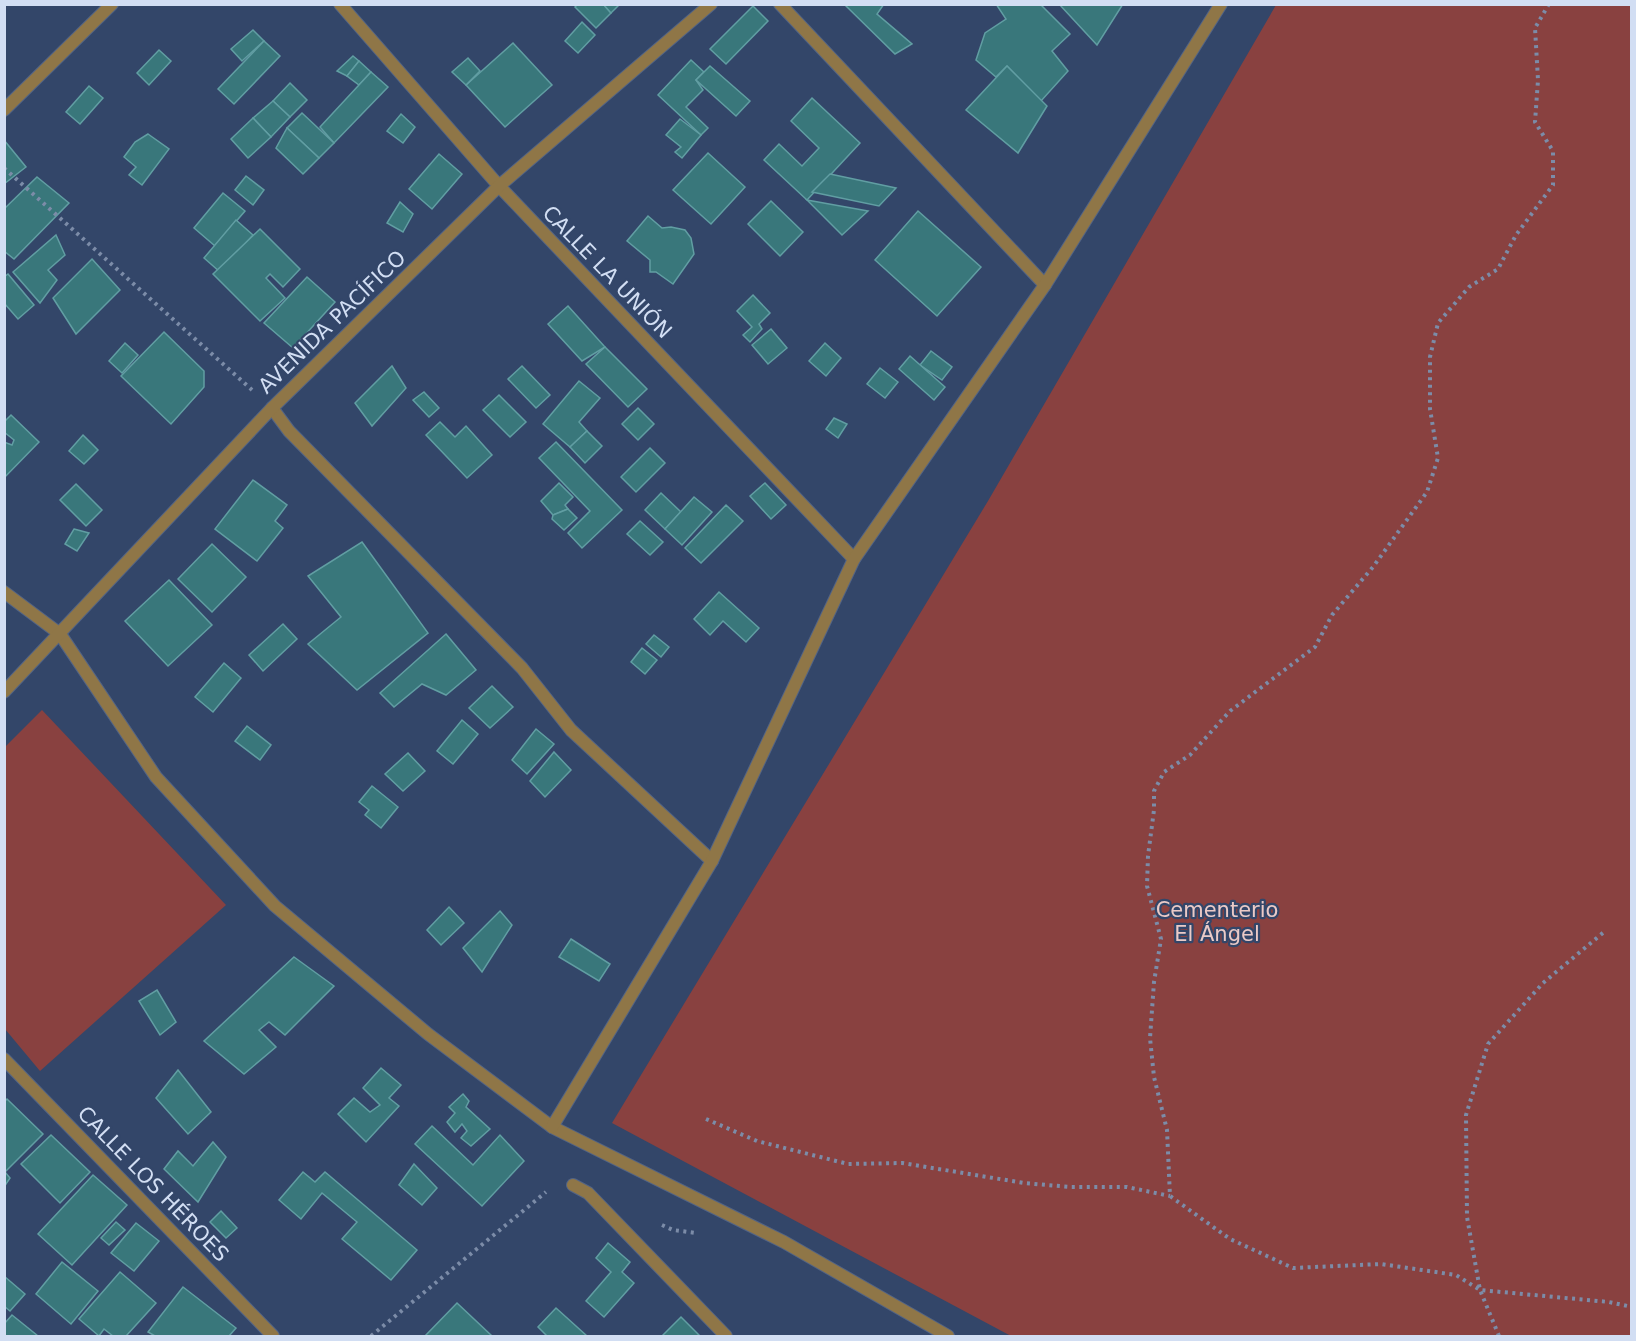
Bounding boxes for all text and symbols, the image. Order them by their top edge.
street label: CALLE LA UNIÓN [538,200,677,343]
street label: AVENIDA PACÍFICO [253,245,410,398]
park label: Cementerio El Ángel [1156,898,1278,946]
street label: CALLE LOS HÉROES [73,1101,234,1267]

